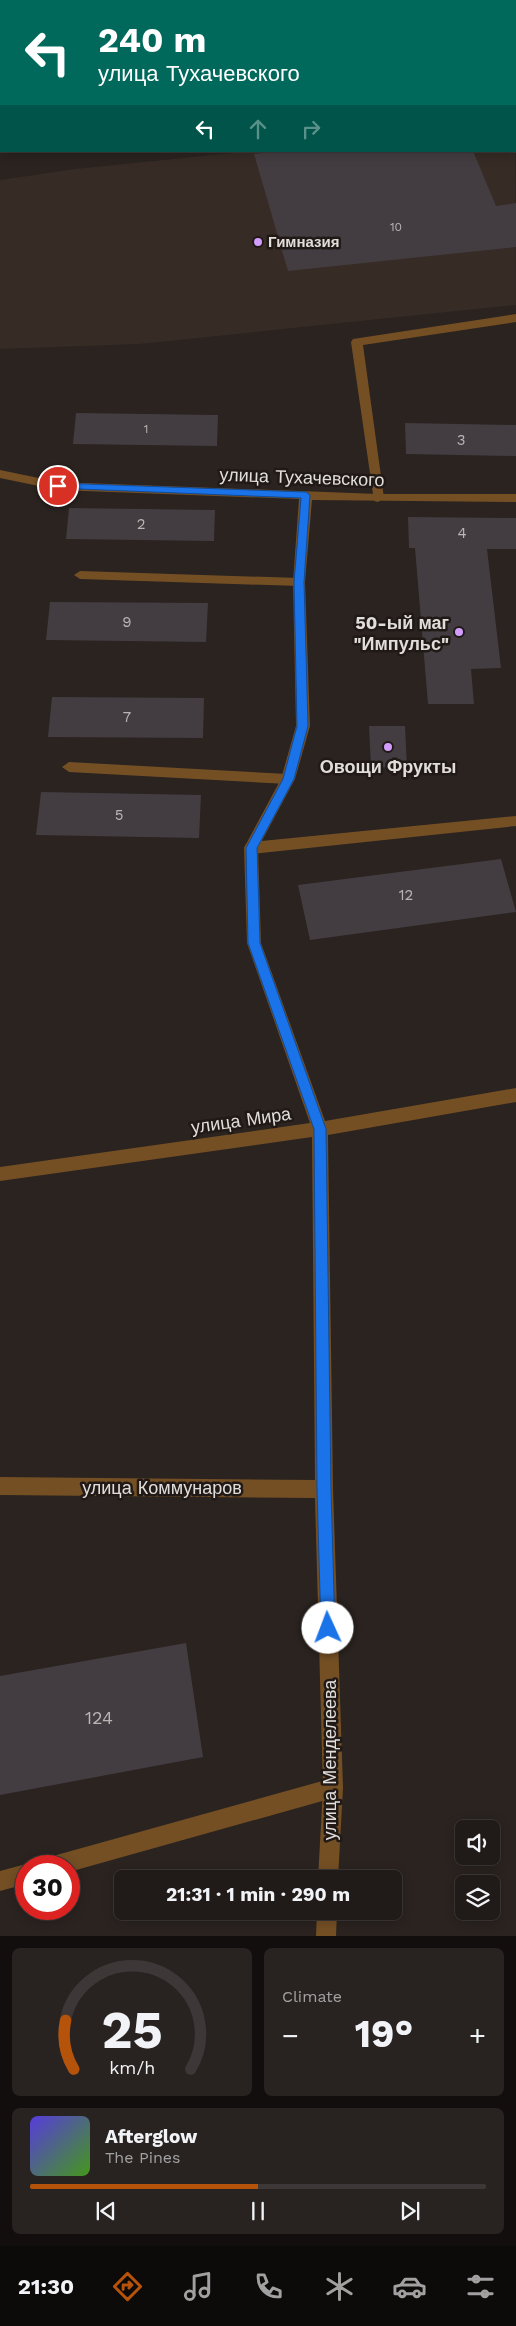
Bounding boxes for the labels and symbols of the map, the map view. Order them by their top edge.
house number: 10 [390,220,402,234]
place label: Гимназия [268,233,339,251]
marker: Гимназия [252,236,264,248]
house number: 1 [144,422,148,436]
house number: 3 [457,431,465,449]
street label: улица Тухачевского [219,464,385,490]
pin [37,465,79,507]
house number: 2 [137,515,145,533]
house number: 4 [457,524,467,542]
place label: 50-ый маг "Импульс" [353,612,449,654]
house number: 9 [122,613,132,631]
marker: 50-ый маг "Импульс" [453,626,465,638]
house number: 7 [123,708,131,726]
marker: Овощи Фрукты [382,741,394,753]
place label: Овощи Фрукты [320,756,456,777]
house number: 5 [115,806,123,824]
house number: 12 [399,886,413,904]
street label: улица Мира [190,1102,293,1137]
street label: улица Коммунаров [82,1477,242,1498]
position arrow [301,1601,353,1653]
street label: улица Менделеева [319,1679,340,1840]
house number: 124 [85,1707,113,1728]
speed limit sign: 30 [15,1855,80,1920]

